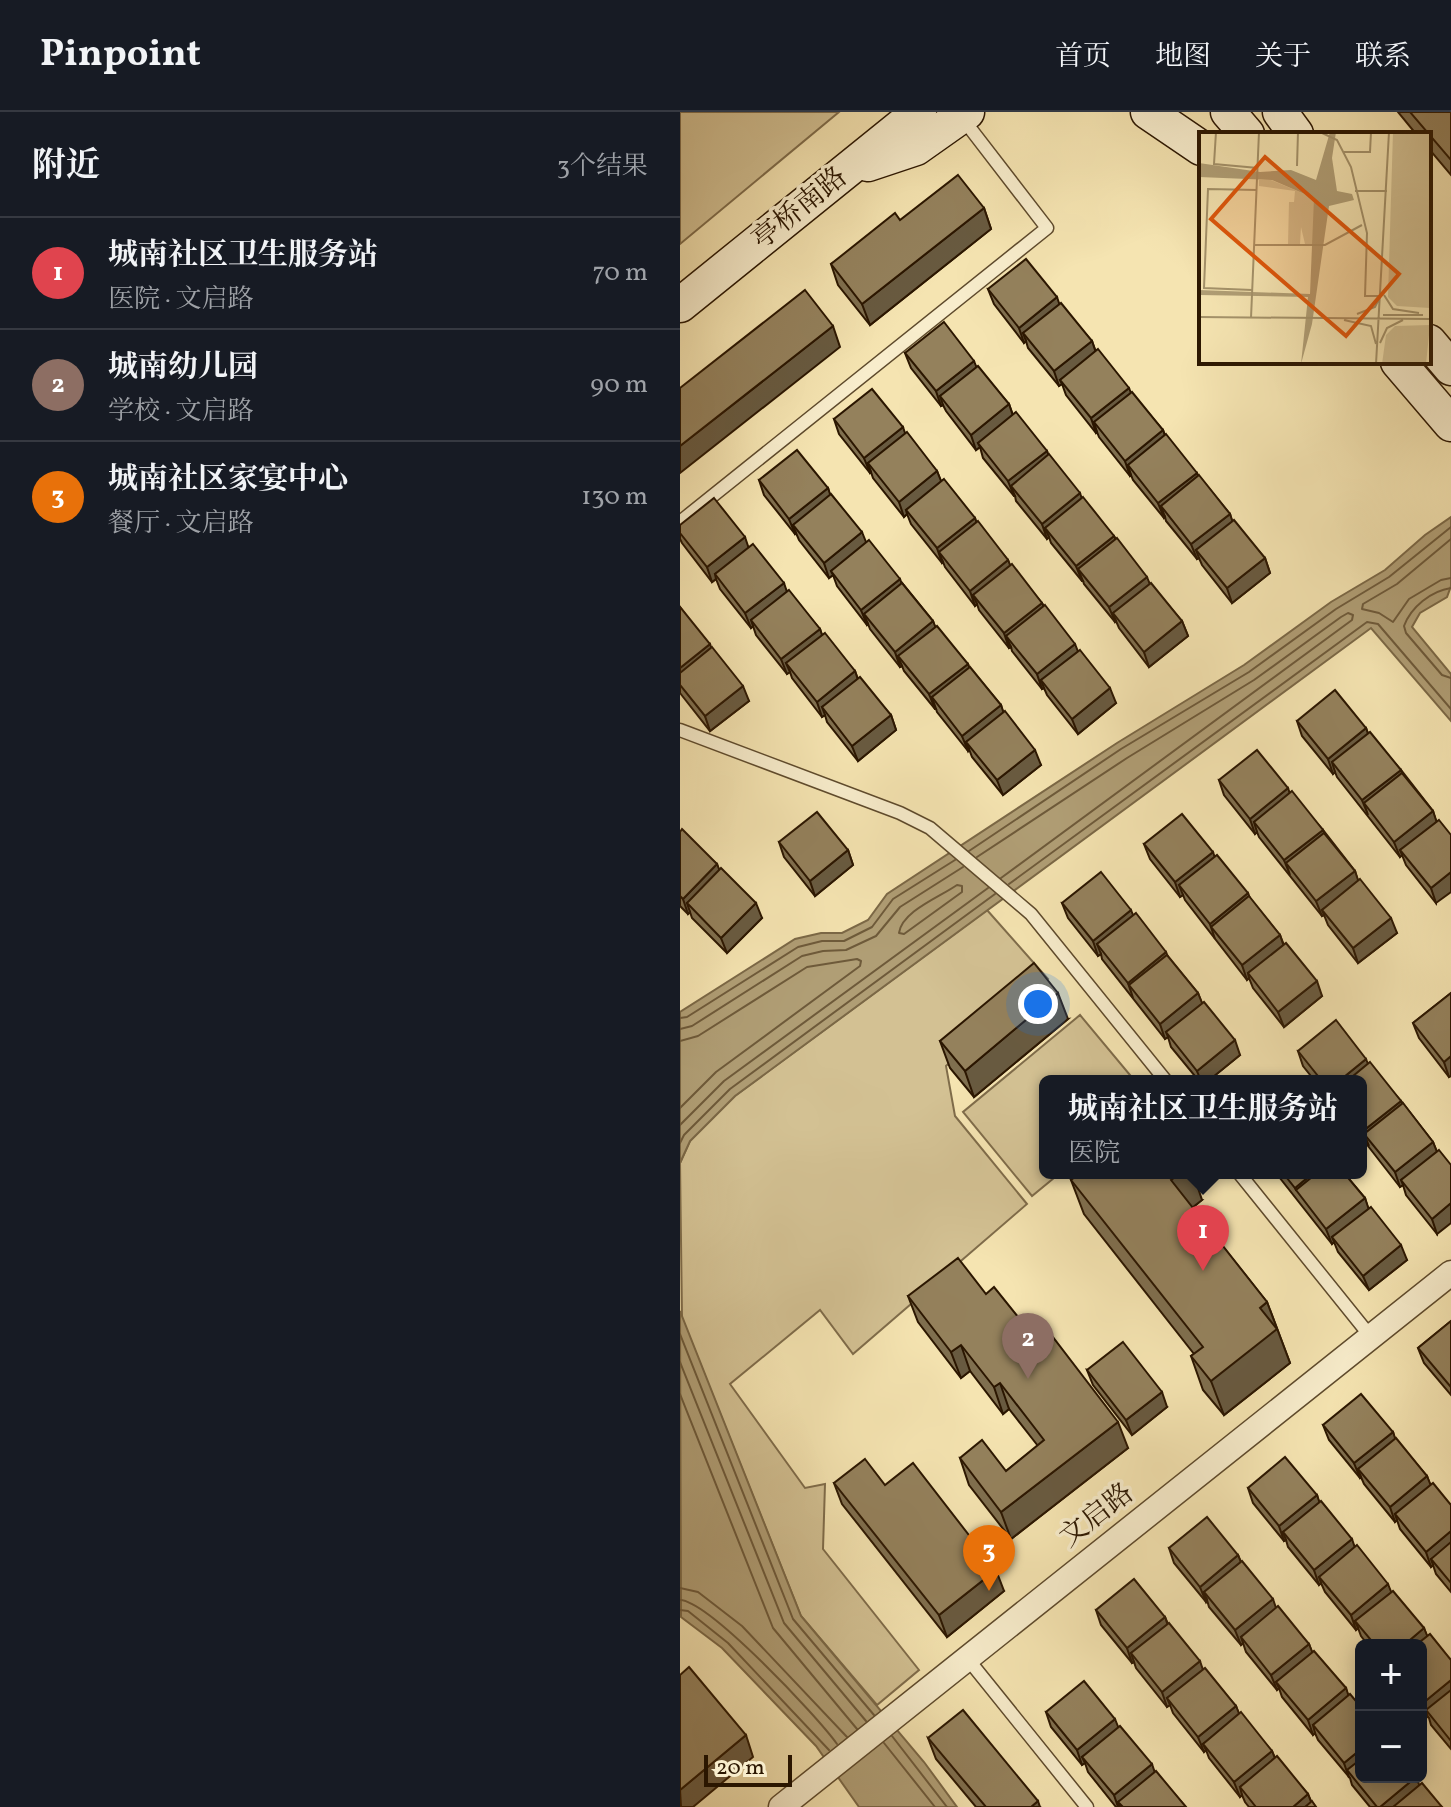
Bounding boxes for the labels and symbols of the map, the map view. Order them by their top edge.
inset map [1199,132,1431,364]
street label: 亭桥南路 [744,159,856,259]
your location [1018,984,1058,1024]
pin: 1 [1177,1205,1229,1271]
pin: 2 [1002,1313,1054,1379]
street label: 文启路 [1052,1475,1142,1557]
pin: 3 [963,1525,1015,1591]
scale bar [704,1751,792,1787]

